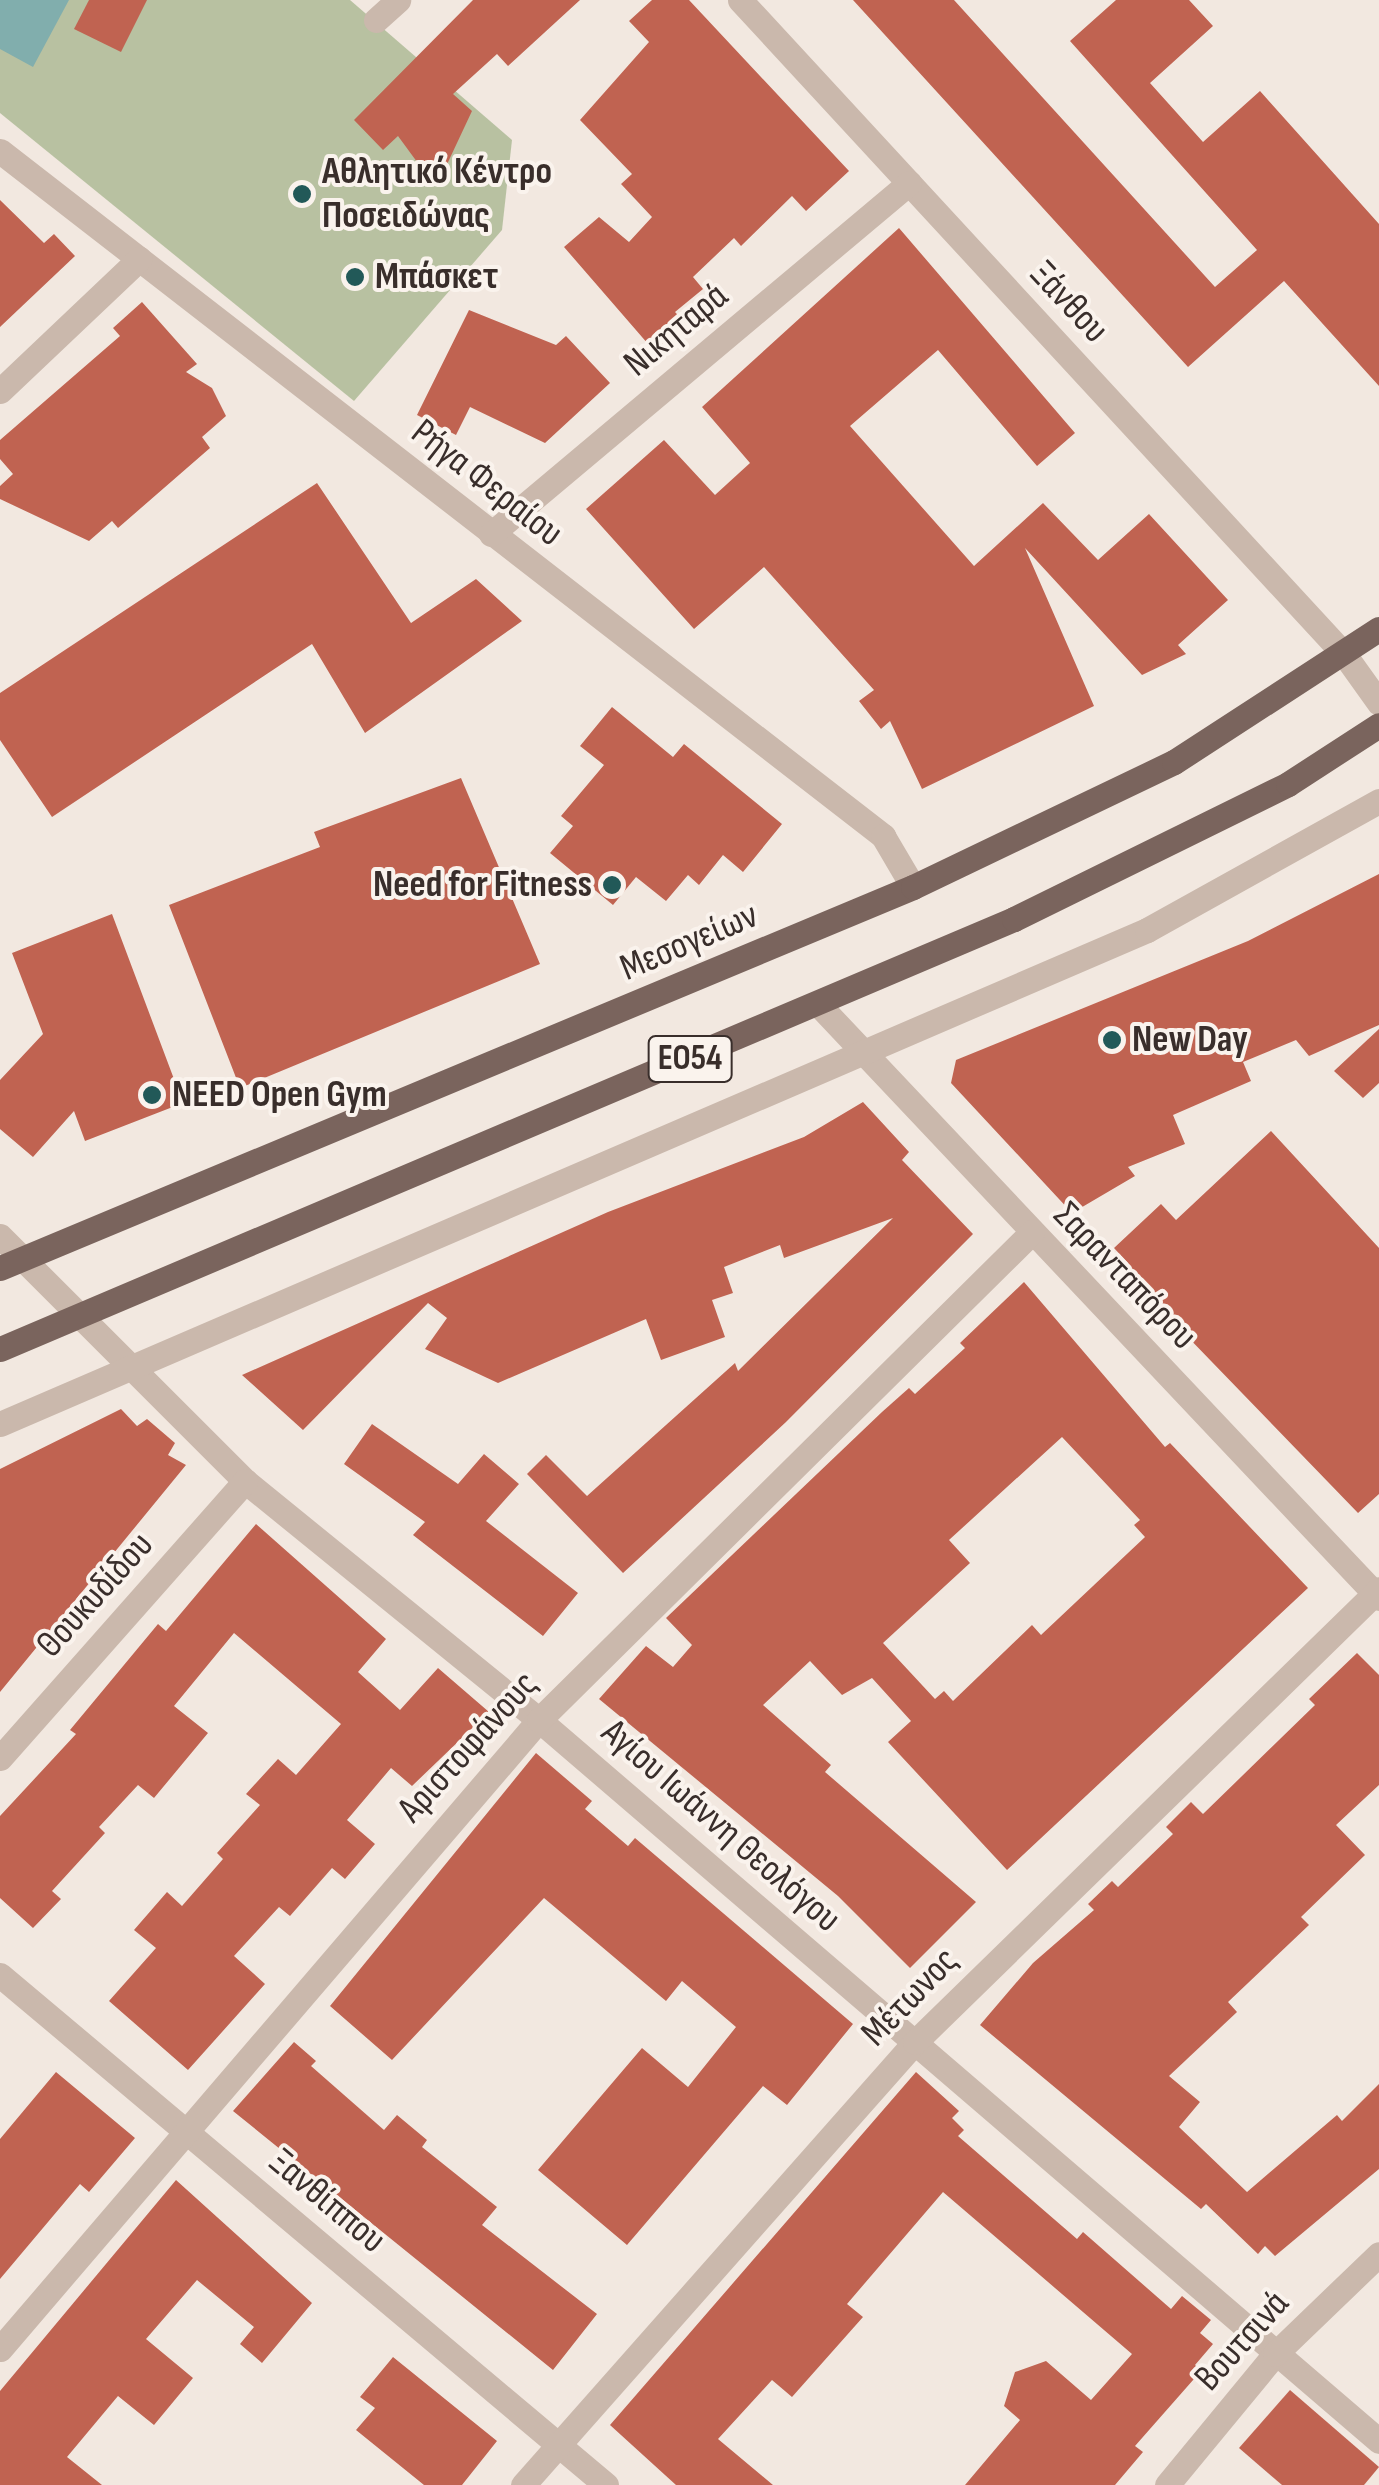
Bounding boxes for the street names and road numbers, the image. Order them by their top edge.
street label: Ξάνθου [1020,252,1118,352]
street label: Νικηταρά [615,274,737,386]
street label: Ρήγα Φεραίου [402,410,572,556]
street label: Μεσογείων [613,893,765,991]
road number: ΕΟ54 [648,1029,732,1089]
street label: Σαρανταπόρου [1044,1193,1206,1359]
street label: Θουκυδίδου [27,1523,163,1667]
street label: Αριστοφάνους [388,1662,548,1832]
street label: Αγίου Ιωάννη Θεολόγου [592,1710,850,1942]
street label: Μέτωνος [852,1938,968,2056]
street label: Ξανθίππου [259,2139,395,2263]
street label: Βουτσινά [1185,2282,1299,2400]

